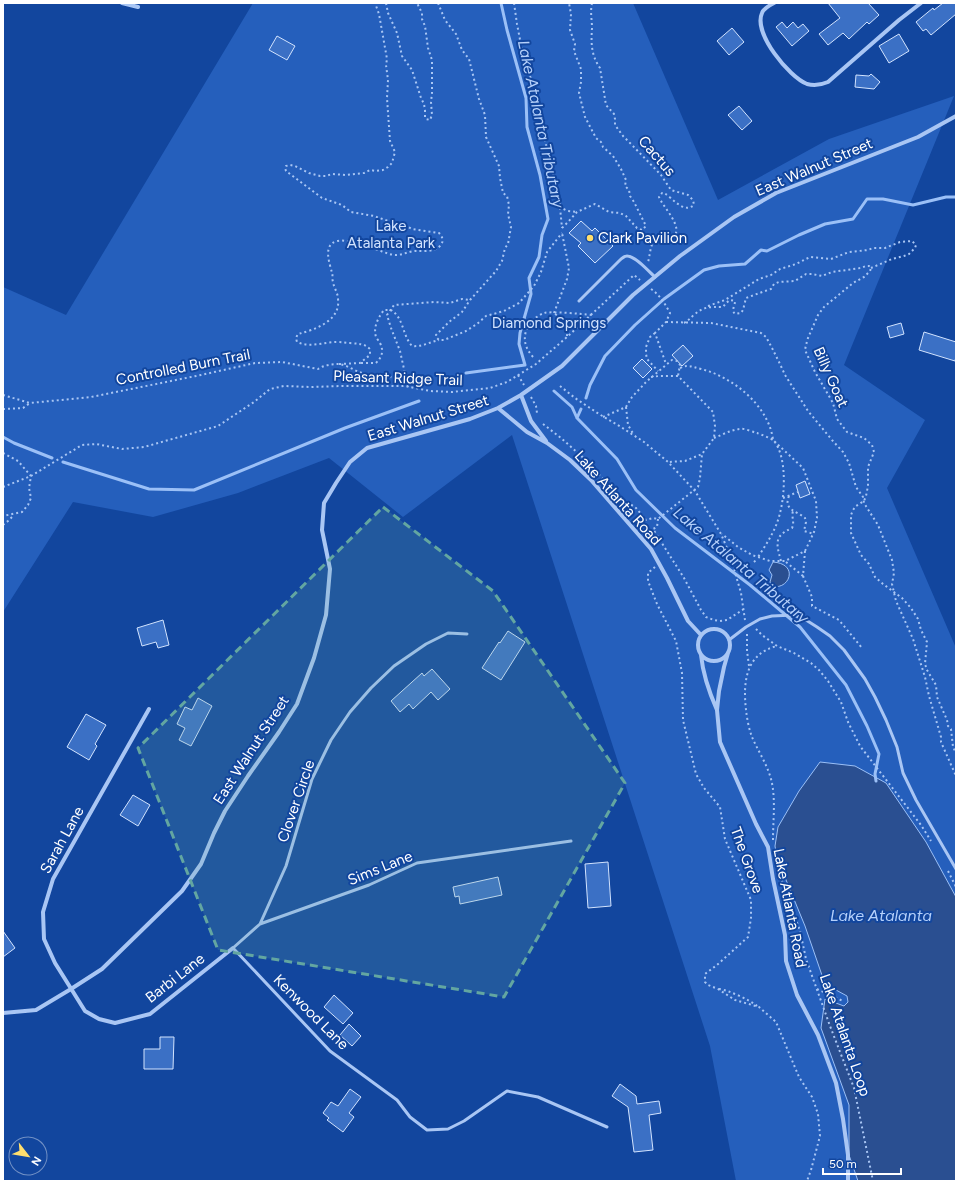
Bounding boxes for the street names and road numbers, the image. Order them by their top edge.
street label: Cactus [635,132,679,180]
street label: East Walnut Street [753,134,876,200]
street label: Billy Goat [810,344,852,410]
street label: Controlled Burn Trail [114,345,252,389]
street label: Pleasant Ridge Trail [333,367,463,389]
street label: East Walnut Street [365,391,491,445]
street label: Lake Atlanta Road [571,447,665,549]
street label: East Walnut Street [209,692,293,808]
street label: Clover Circle [273,757,319,845]
street label: Sarah Lane [36,803,88,877]
street label: The Grove [727,824,767,896]
street label: Sims Lane [345,847,415,889]
street label: Lake Atlanta Road [770,847,810,969]
street label: Barbi Lane [142,949,208,1007]
street label: Kenwood Lane [270,971,352,1053]
street label: Lake Atalanta Loop [816,971,874,1099]

